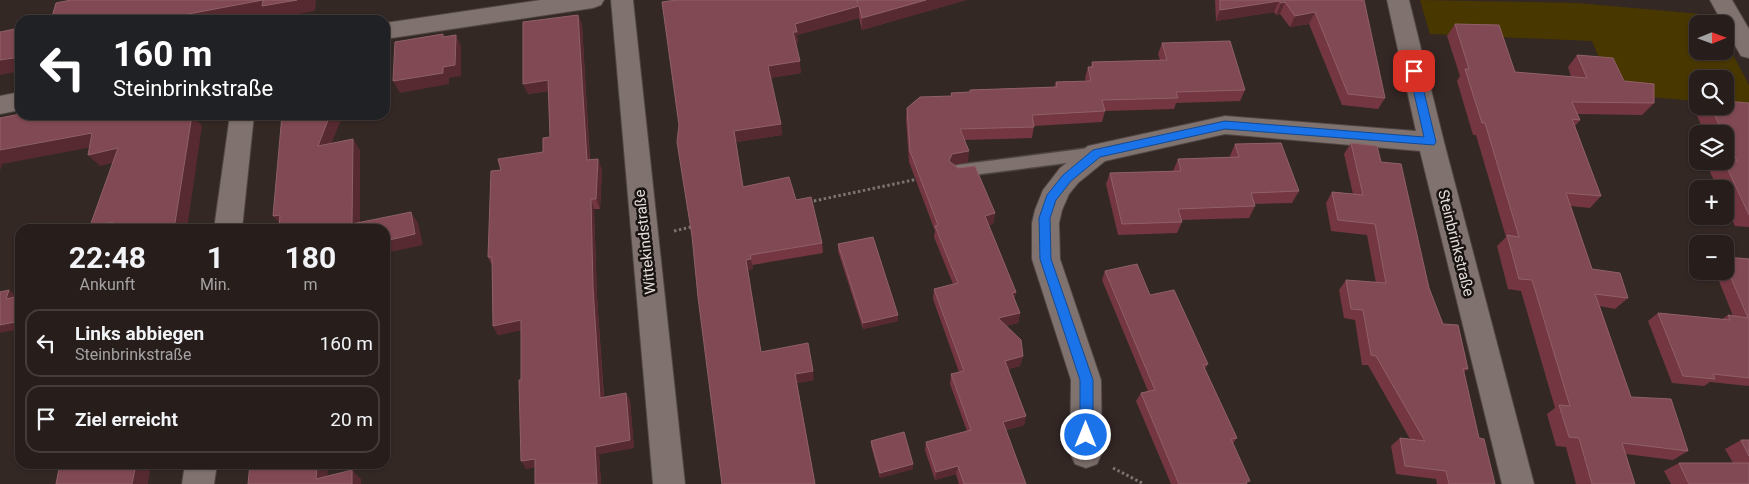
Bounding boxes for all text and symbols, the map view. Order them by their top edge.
north arrow [1689,15,1734,60]
map controls [1689,15,1734,280]
text: 160 m [113,34,212,75]
icon: left [30,35,95,100]
pin [1393,50,1435,92]
icon: arrive [1400,57,1428,85]
button: search [1689,70,1734,115]
text: Steinbrinkstraße [113,76,273,101]
button: layers [1689,125,1734,170]
button: + [1689,180,1734,225]
street label: Steinbrinkstraße [1434,188,1478,298]
street label: Wittekindstraße [631,189,659,295]
button: − [1689,235,1734,280]
text: 22:48 [69,240,146,275]
text: 1 [207,240,224,275]
text: 180 [285,240,336,275]
text: Ankunft [80,275,135,294]
text: Min. [200,275,231,294]
text: m [303,275,317,294]
text: Links abbiegen [75,322,204,345]
icon: left [32,329,60,357]
text: 160 m [320,332,373,355]
text: Steinbrinkstraße [75,345,192,364]
icon: arrive [32,405,60,433]
text: Ziel erreicht [75,408,178,431]
text: 20 m [330,408,373,431]
position arrow [1059,408,1111,460]

